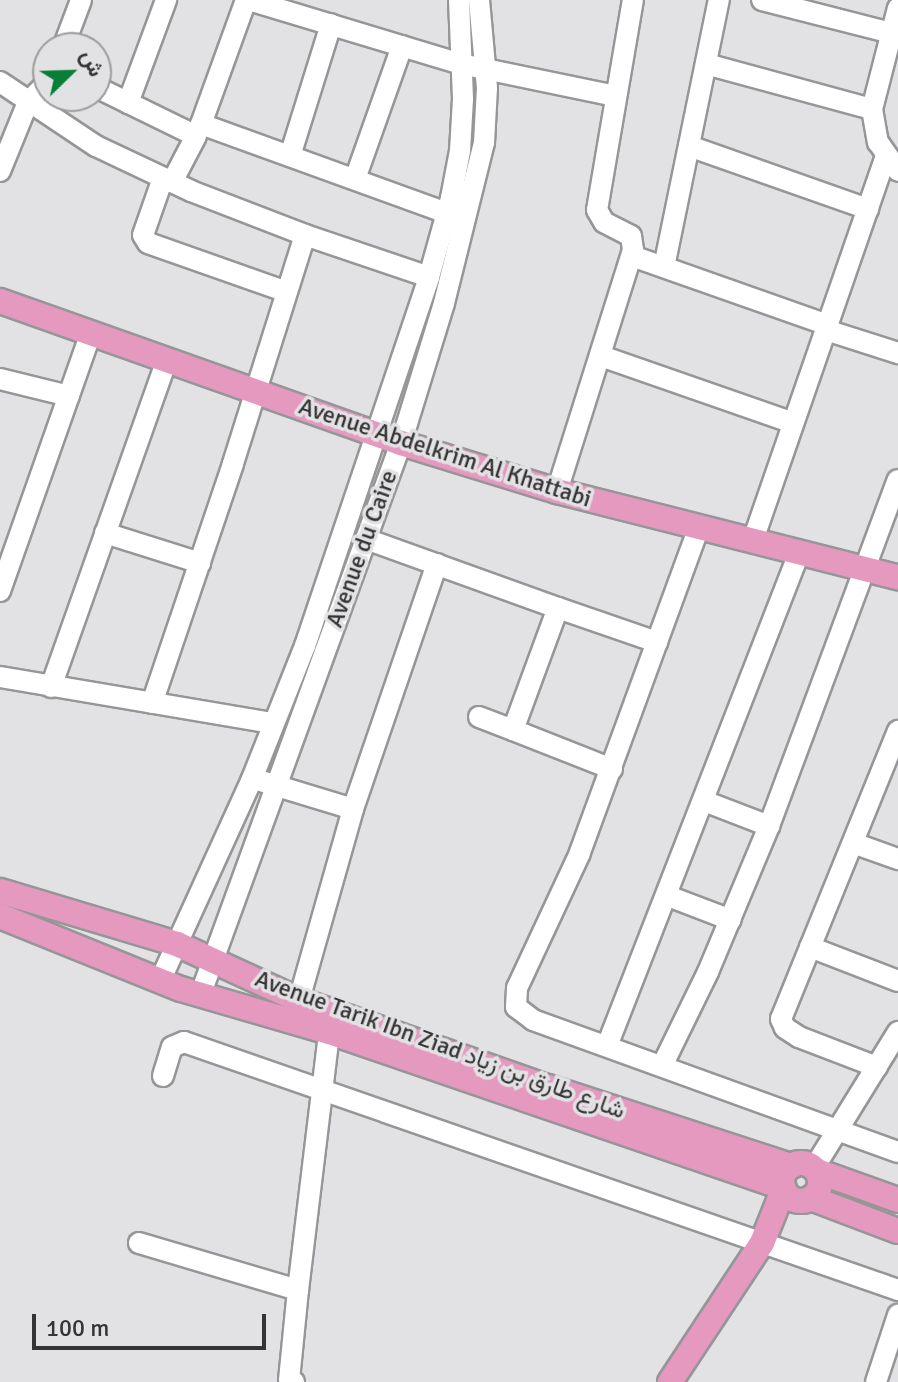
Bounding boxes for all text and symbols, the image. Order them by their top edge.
north arrow [32,32,112,112]
text: ش [75,46,110,81]
street label: Avenue Abdelkrim Al Khattabi [295,392,595,514]
street label: Avenue du Caire [320,467,404,631]
street label: Avenue Tarik Ibn Ziad شارع طارق بن زياد [251,964,629,1126]
scale bar [36,1298,270,1348]
text: 100 m [46,1313,109,1343]

